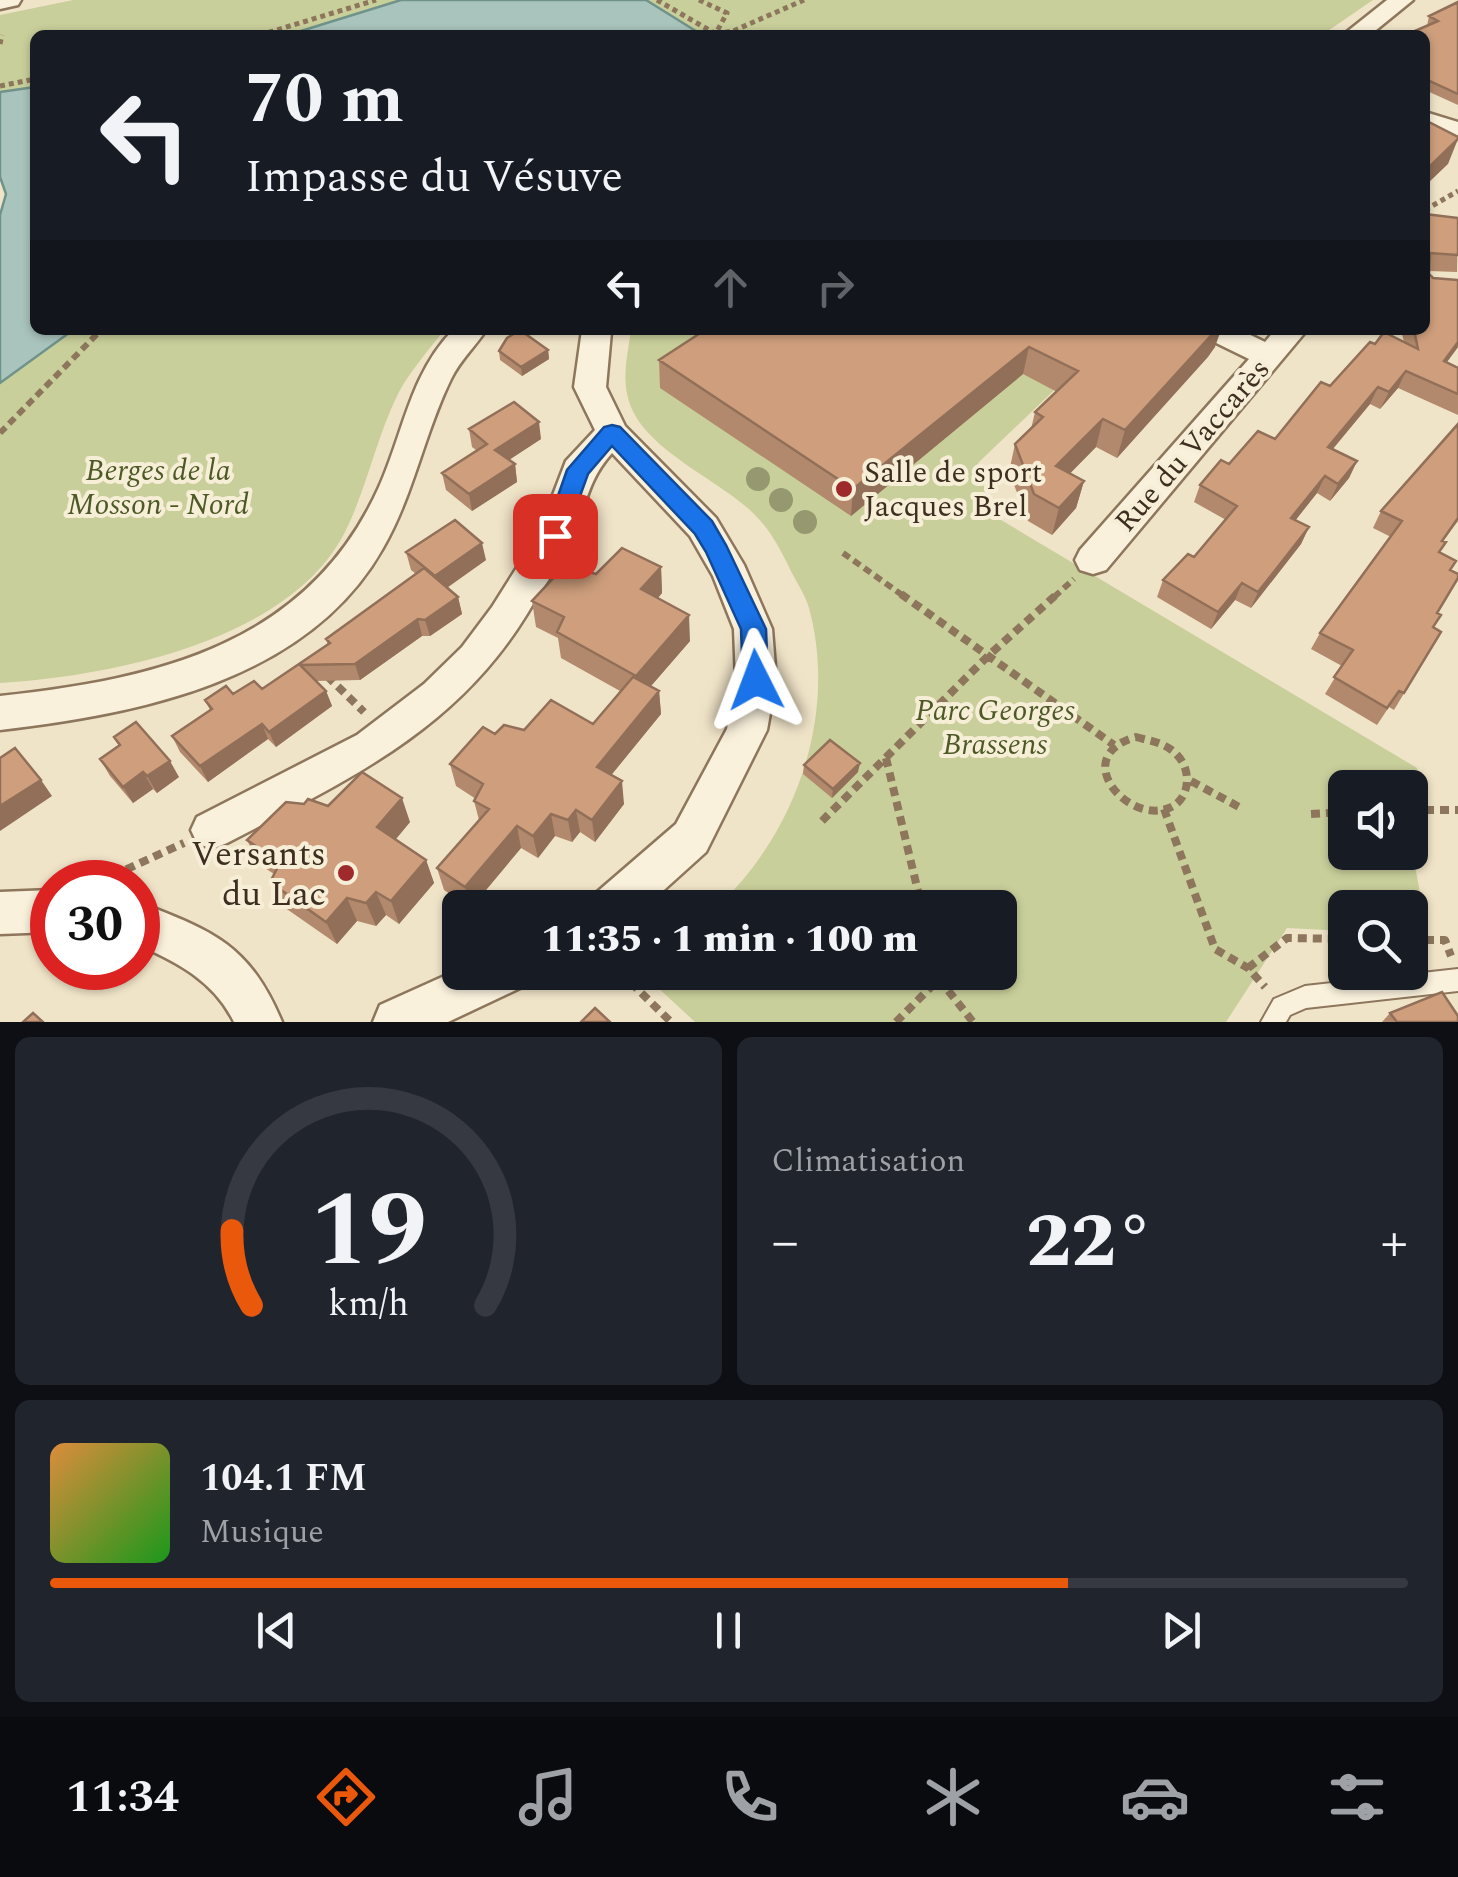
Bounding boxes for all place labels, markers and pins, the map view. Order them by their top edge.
place label: Salle de sport Jacques Brel [864,450,1042,530]
marker: Salle de sport Jacques Brel [833,478,855,500]
pin [513,494,598,579]
place label: Versants du Lac [191,828,326,921]
marker: Versants du Lac [335,862,357,884]

